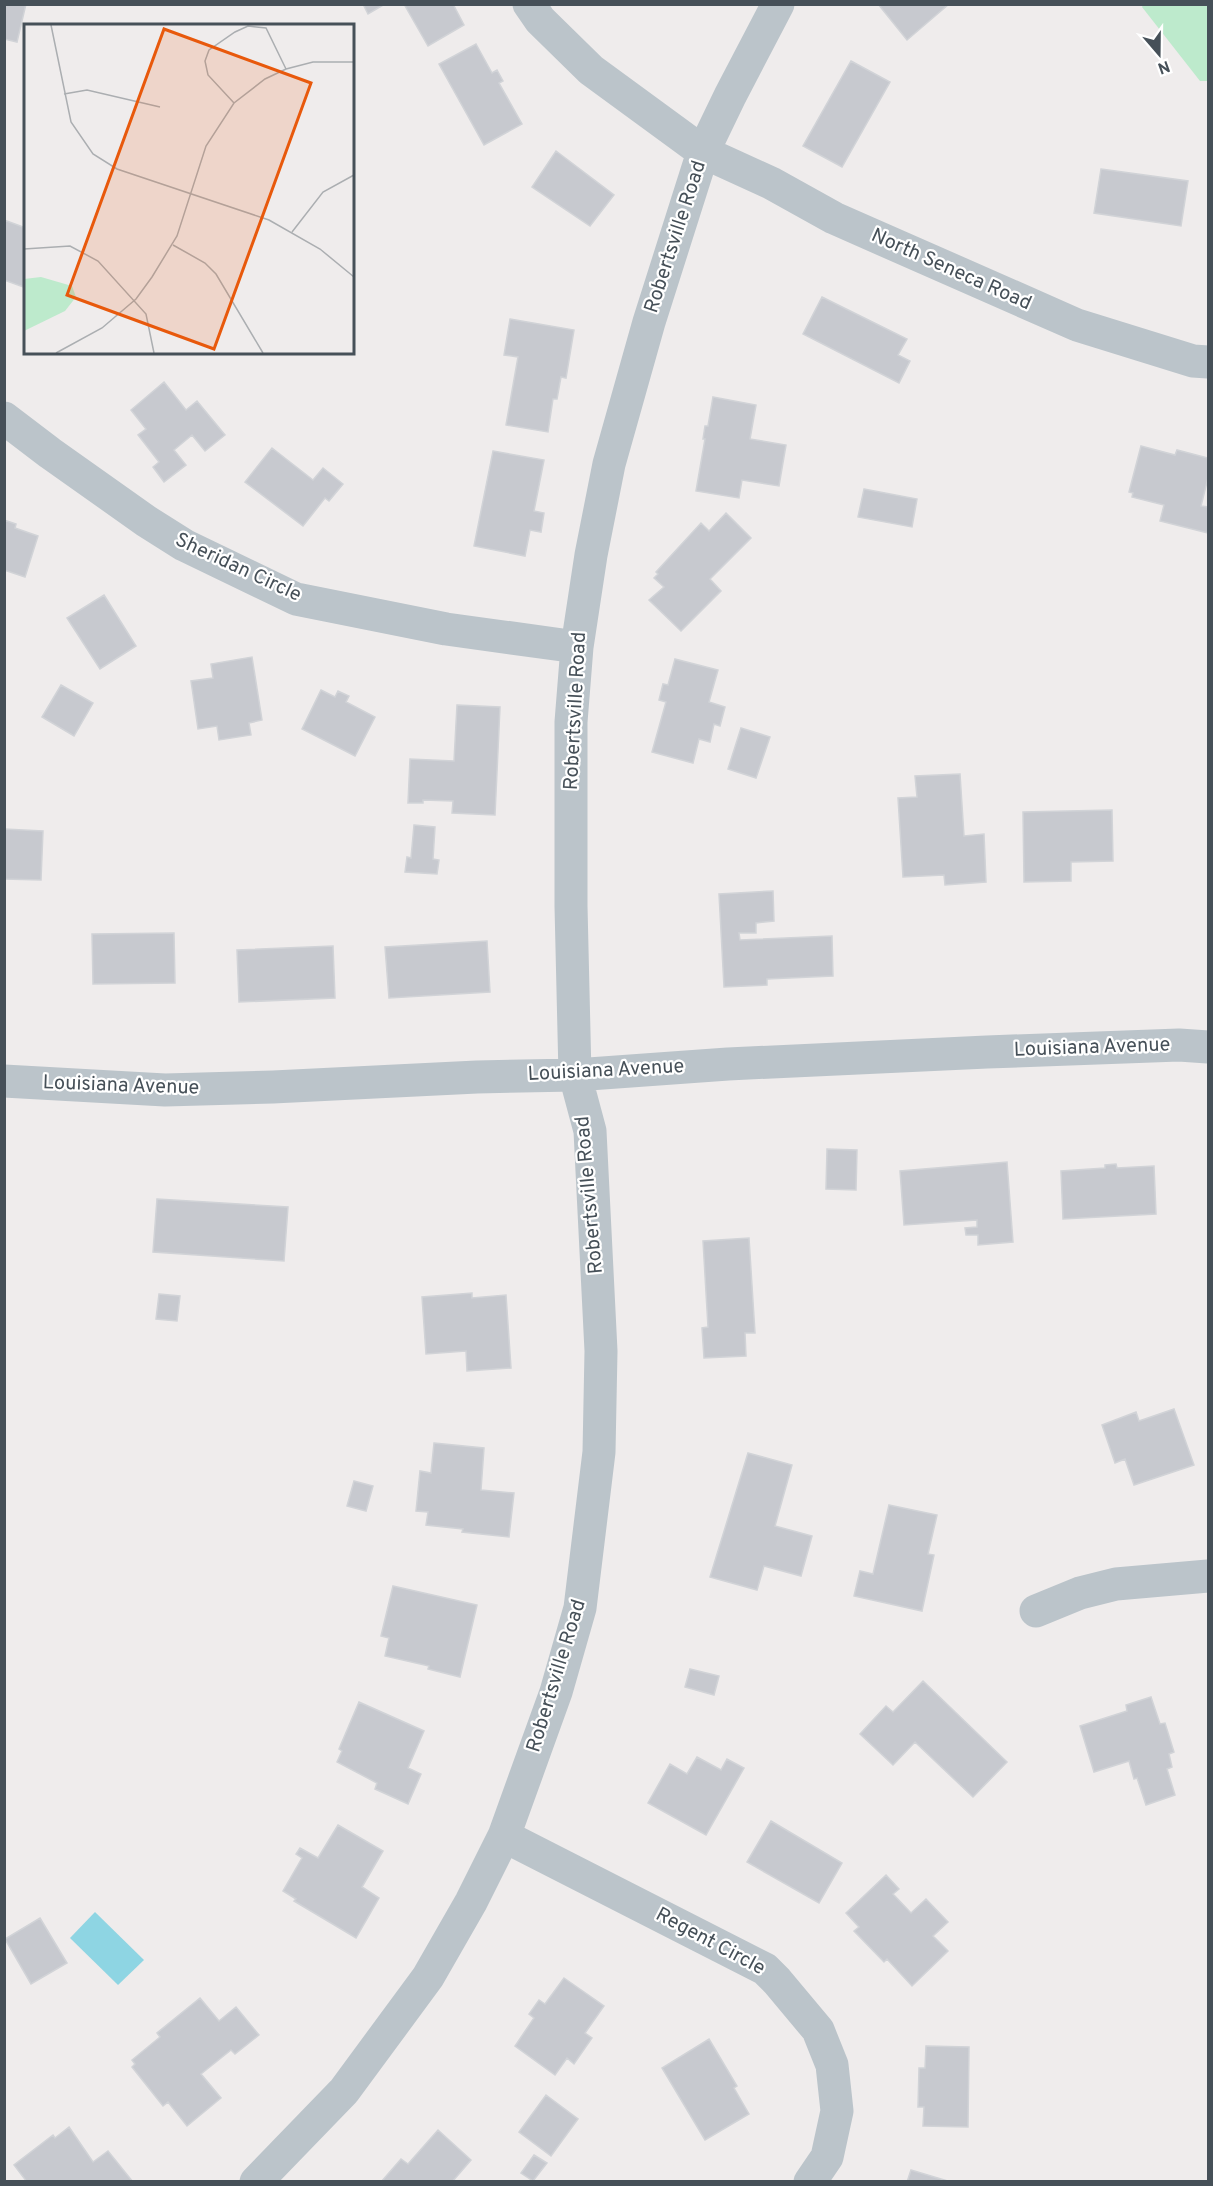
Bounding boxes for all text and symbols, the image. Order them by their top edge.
inset map [24,24,354,354]
north arrow [1129,24,1189,84]
text: N [1155,55,1172,78]
street label: Robertsville Road [639,158,713,316]
street label: North Seneca Road [867,223,1035,317]
street label: Sheridan Circle [171,527,305,609]
street label: Robertsville Road [559,631,593,791]
street label: Louisiana Avenue [1013,1032,1171,1064]
street label: Louisiana Avenue [527,1054,685,1088]
street label: Louisiana Avenue [42,1070,200,1102]
street label: Robertsville Road [570,1115,610,1275]
street label: Robertsville Road [521,1596,593,1756]
street label: Regent Circle [651,1902,769,1982]

